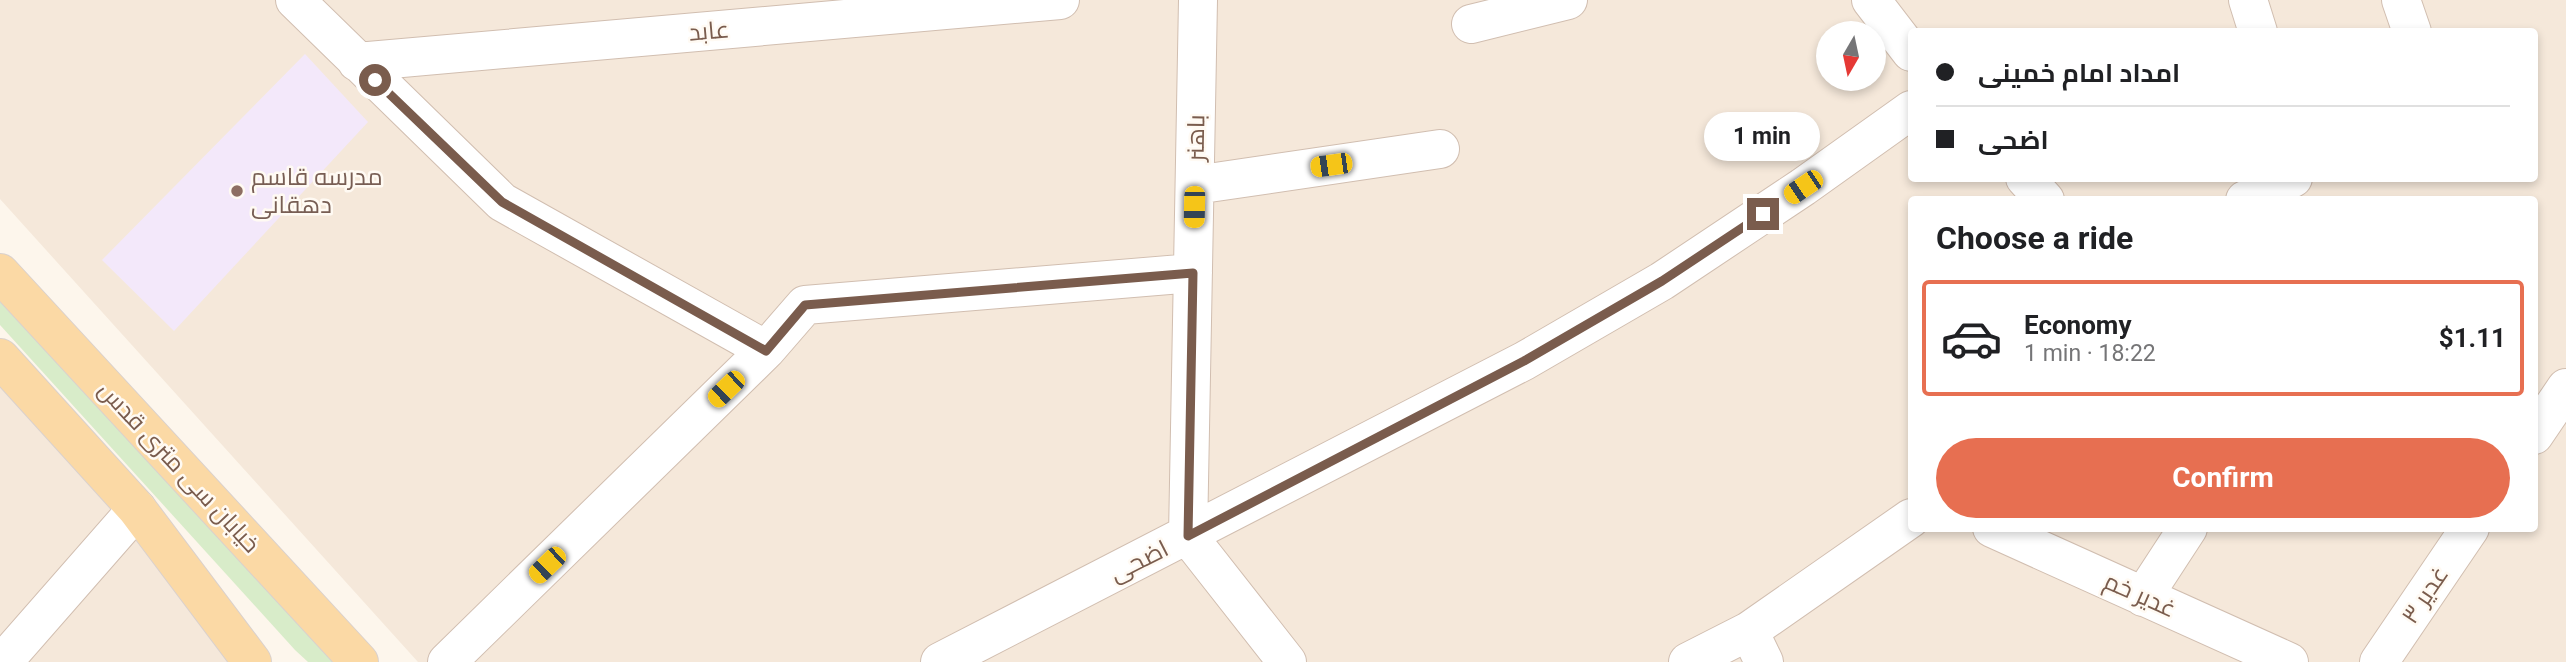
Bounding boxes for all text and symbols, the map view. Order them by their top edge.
street label: عابد [688,15,730,47]
north arrow [1816,21,1886,91]
map controls [1816,21,1886,91]
text: امداد امام خمینی [1978,58,2180,88]
route start [359,64,391,96]
callout: 1 min [1705,113,1821,162]
street label: باهنر [1182,114,1210,164]
text: 1 min [1733,123,1791,150]
text: اضحی [1978,125,2049,155]
car [1309,152,1354,178]
place label: مدرسه قاسم دهقانی [251,163,383,219]
car [1780,167,1827,207]
marker: مدرسه قاسم دهقانی [229,183,245,199]
car [1184,186,1205,228]
route end [1747,198,1779,230]
text: Choose a ride [1936,219,2133,257]
icon: car [1940,307,2003,370]
text: Economy [2024,310,2131,340]
text: $1.11 [2439,323,2506,353]
text: 1 min · 18:22 [2024,340,2156,367]
car [704,367,749,411]
street label: خیابان سی متری قدس [93,376,265,558]
button: Confirm [1936,438,2510,518]
street label: اضحی [1105,534,1173,588]
car [525,543,570,587]
street label: غدیر ۳ [2396,561,2454,629]
street label: غدیر خم [2099,567,2180,625]

